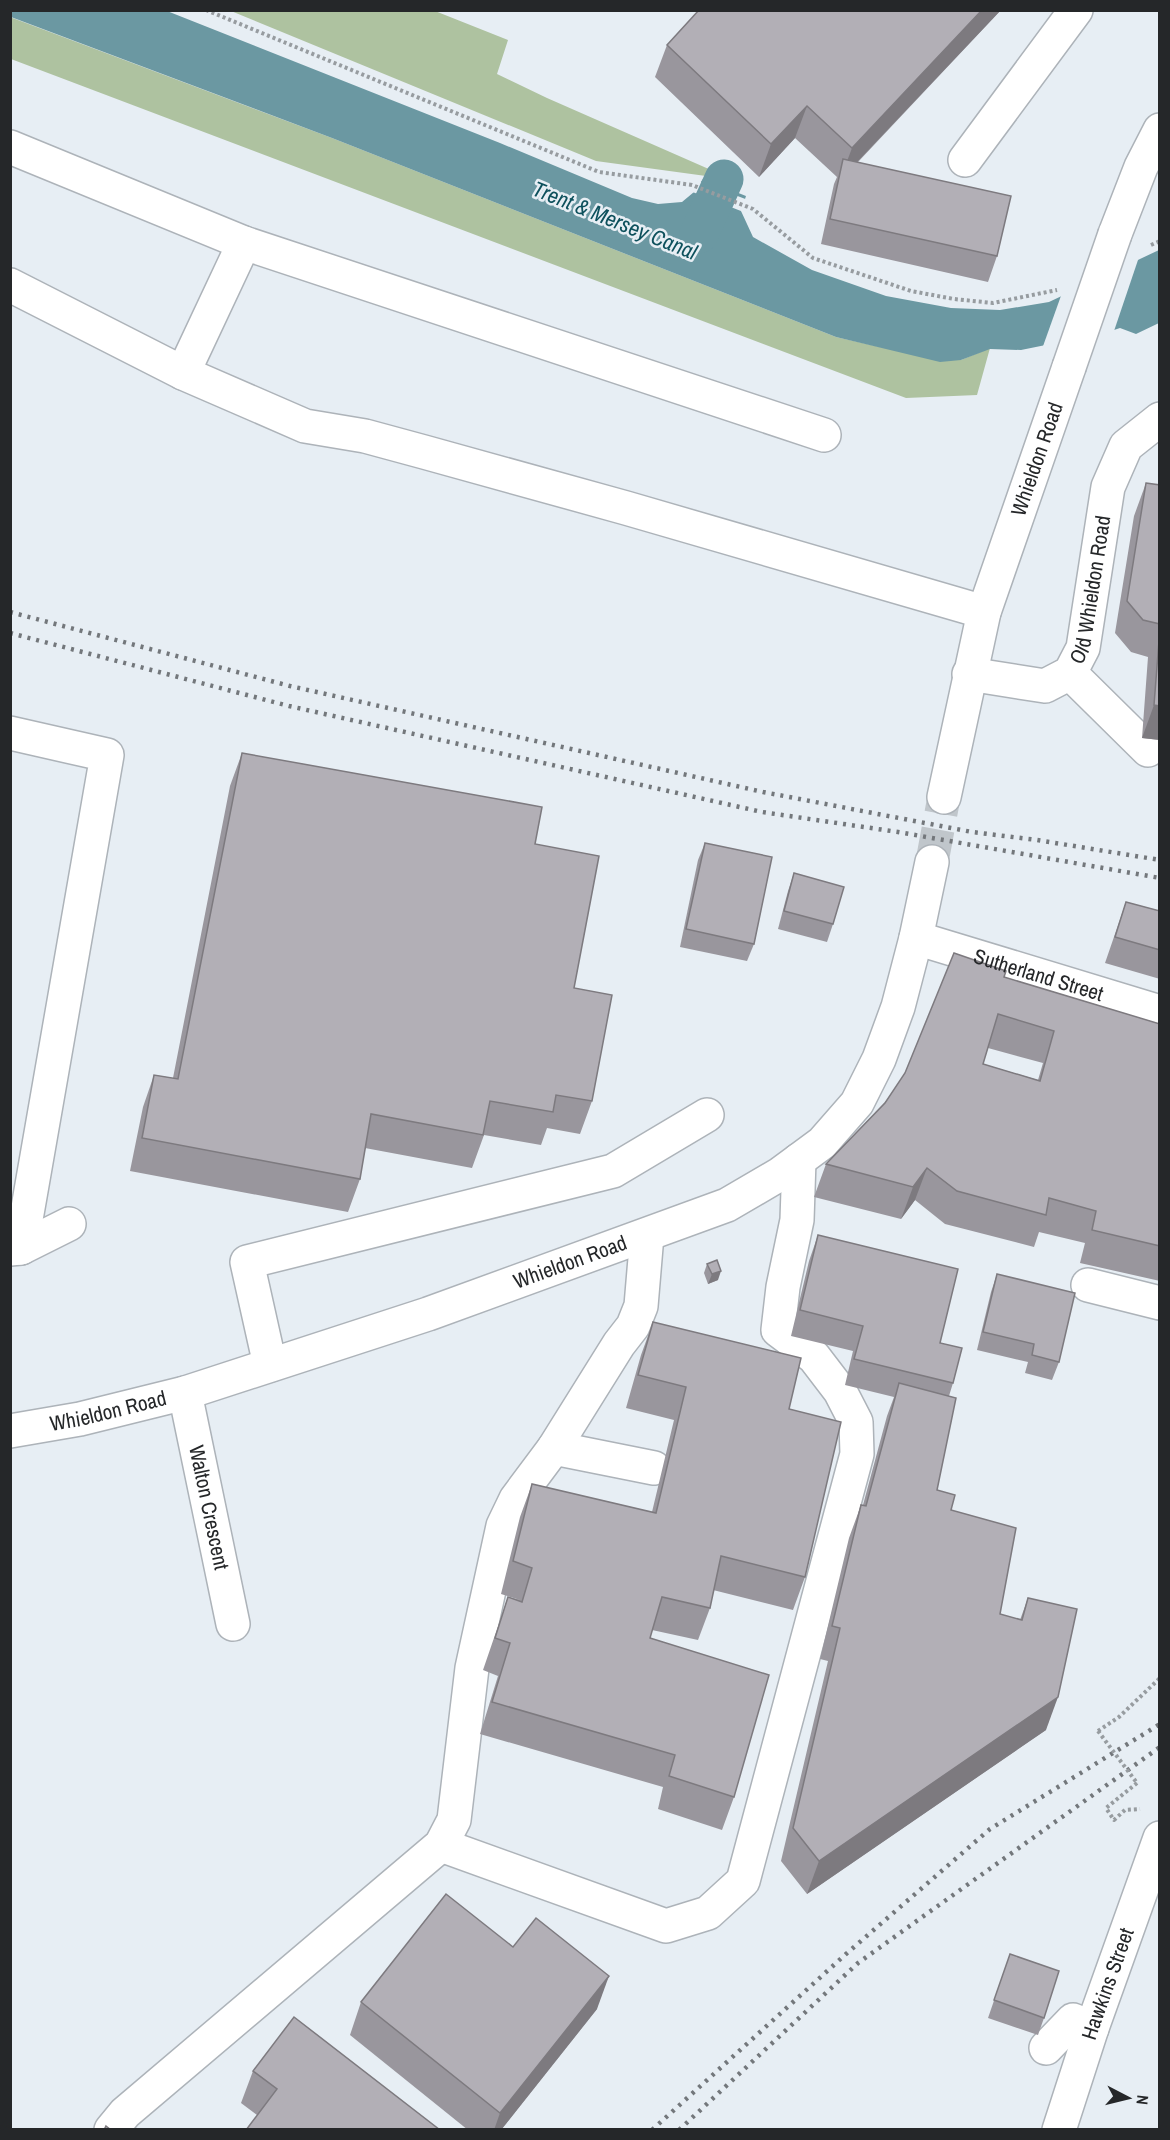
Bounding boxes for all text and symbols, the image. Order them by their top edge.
water label: Trent & Mersey Canal [528,173,703,267]
street label: Whieldon Road [1003,398,1070,520]
street label: Old Whieldon Road [1062,513,1117,669]
street label: Sutherland Street [970,941,1107,1008]
street label: Whieldon Road [509,1228,631,1296]
street label: Whieldon Road [48,1383,169,1438]
street label: Walton Crescent [182,1442,236,1573]
street label: Hawkins Street [1074,1924,1141,2043]
north arrow [1098,2068,1158,2128]
text: N [1131,2094,1154,2106]

